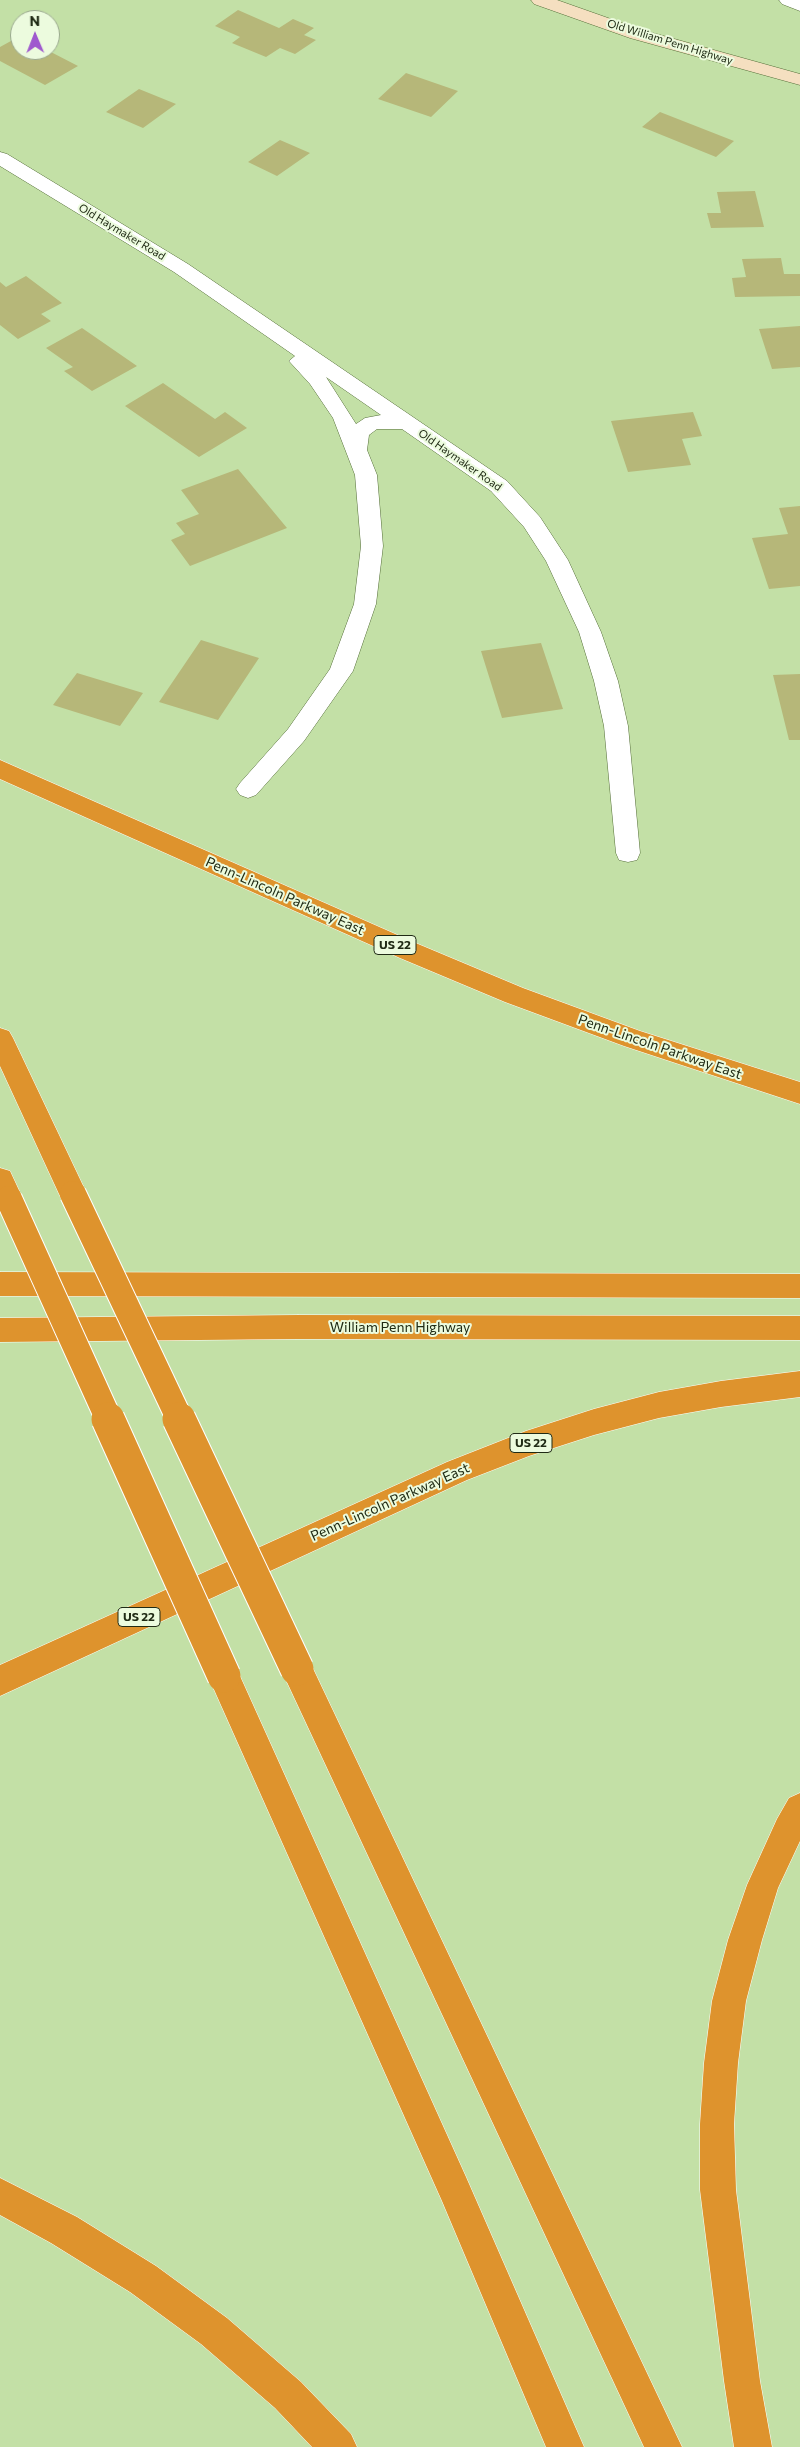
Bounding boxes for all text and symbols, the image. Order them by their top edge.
north arrow [10,10,60,60]
text: N [29,12,40,29]
street label: Old William Penn Highway [606,17,734,67]
street label: Old Haymaker Road [76,201,168,263]
street label: Old Haymaker Road [416,426,504,494]
street label: Penn-Lincoln Parkway East [203,853,367,939]
road number: US 22 [374,936,416,954]
street label: Penn-Lincoln Parkway East [576,1011,744,1083]
street label: William Penn Highway [330,1319,470,1335]
road number: US 22 [510,1434,552,1452]
street label: Penn-Lincoln Parkway East [308,1459,472,1545]
road number: US 22 [118,1608,160,1626]

